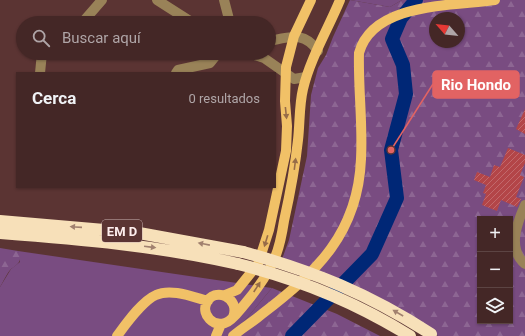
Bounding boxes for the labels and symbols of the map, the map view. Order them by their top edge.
north arrow [429,12,465,48]
callout: Rio Hondo [433,71,519,98]
text: Rio Hondo [441,76,511,94]
one-way arrow [283,107,289,119]
one-way arrow [292,158,298,170]
road number: EM D [102,220,142,242]
one-way arrow [70,224,82,231]
one-way arrow [263,235,269,247]
one-way arrow [198,241,210,247]
one-way arrow [144,244,156,250]
one-way arrow [254,281,261,293]
one-way arrow [392,310,404,317]

